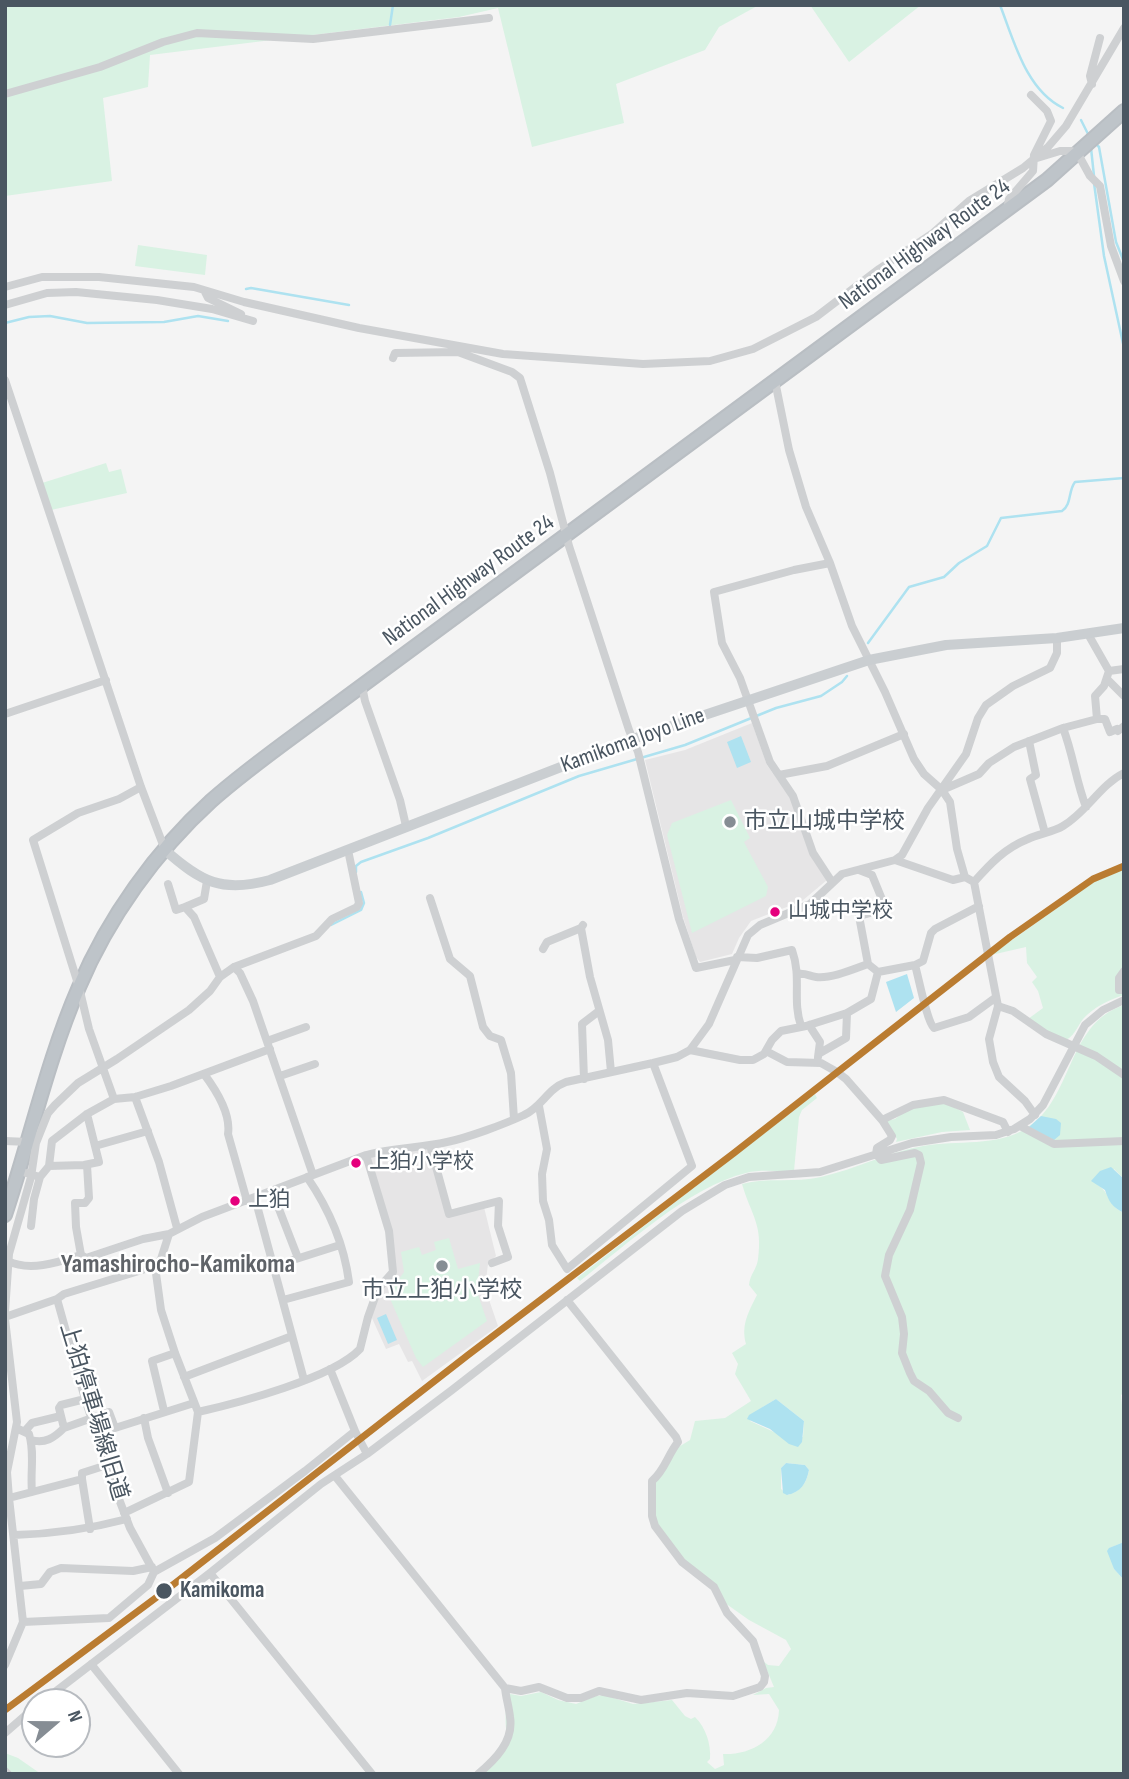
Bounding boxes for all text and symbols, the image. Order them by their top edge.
street label: National Highway Route 24 [834,174,1016,316]
street label: National Highway Route 24 [378,510,560,652]
street label: Kamikoma Joyo Line [557,702,709,780]
place label: 市立山城中学校 [744,808,905,836]
marker: 市立山城中学校 [722,814,738,830]
place label: 山城中学校 [788,899,893,925]
marker: 山城中学校 [768,905,782,919]
place label: 上狛小学校 [369,1150,474,1176]
marker: 上狛小学校 [349,1156,363,1170]
place label: 上狛 [248,1188,290,1214]
marker: 上狛 [228,1194,242,1208]
district label: Yamashirocho-Kamikoma [61,1249,295,1281]
marker: 市立上狛小学校 [434,1258,450,1274]
place label: 市立上狛小学校 [362,1277,522,1305]
street label: 上狛停車場線旧道 [53,1320,133,1504]
place label: Kamikoma [180,1577,264,1605]
marker: Kamikoma [154,1581,174,1601]
north arrow [21,1688,91,1758]
text: N [62,1708,87,1725]

